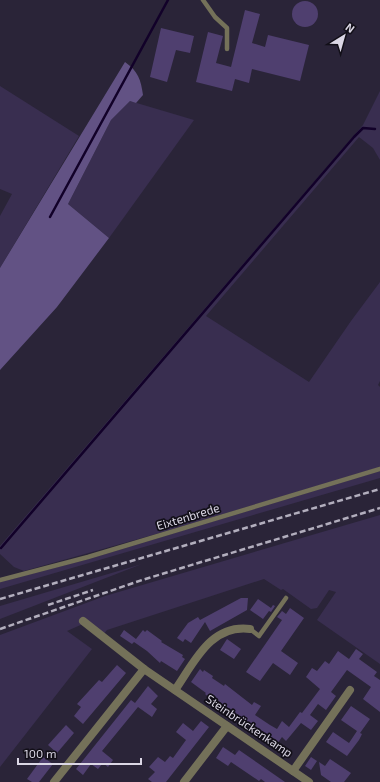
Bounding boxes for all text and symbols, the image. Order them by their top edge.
north arrow [324,16,364,56]
text: N [343,20,357,35]
street label: Eixtenbrede [154,500,221,532]
street label: Steinbrückenkamp [204,691,296,759]
scale bar [18,740,141,766]
text: 100 m [24,746,56,760]

